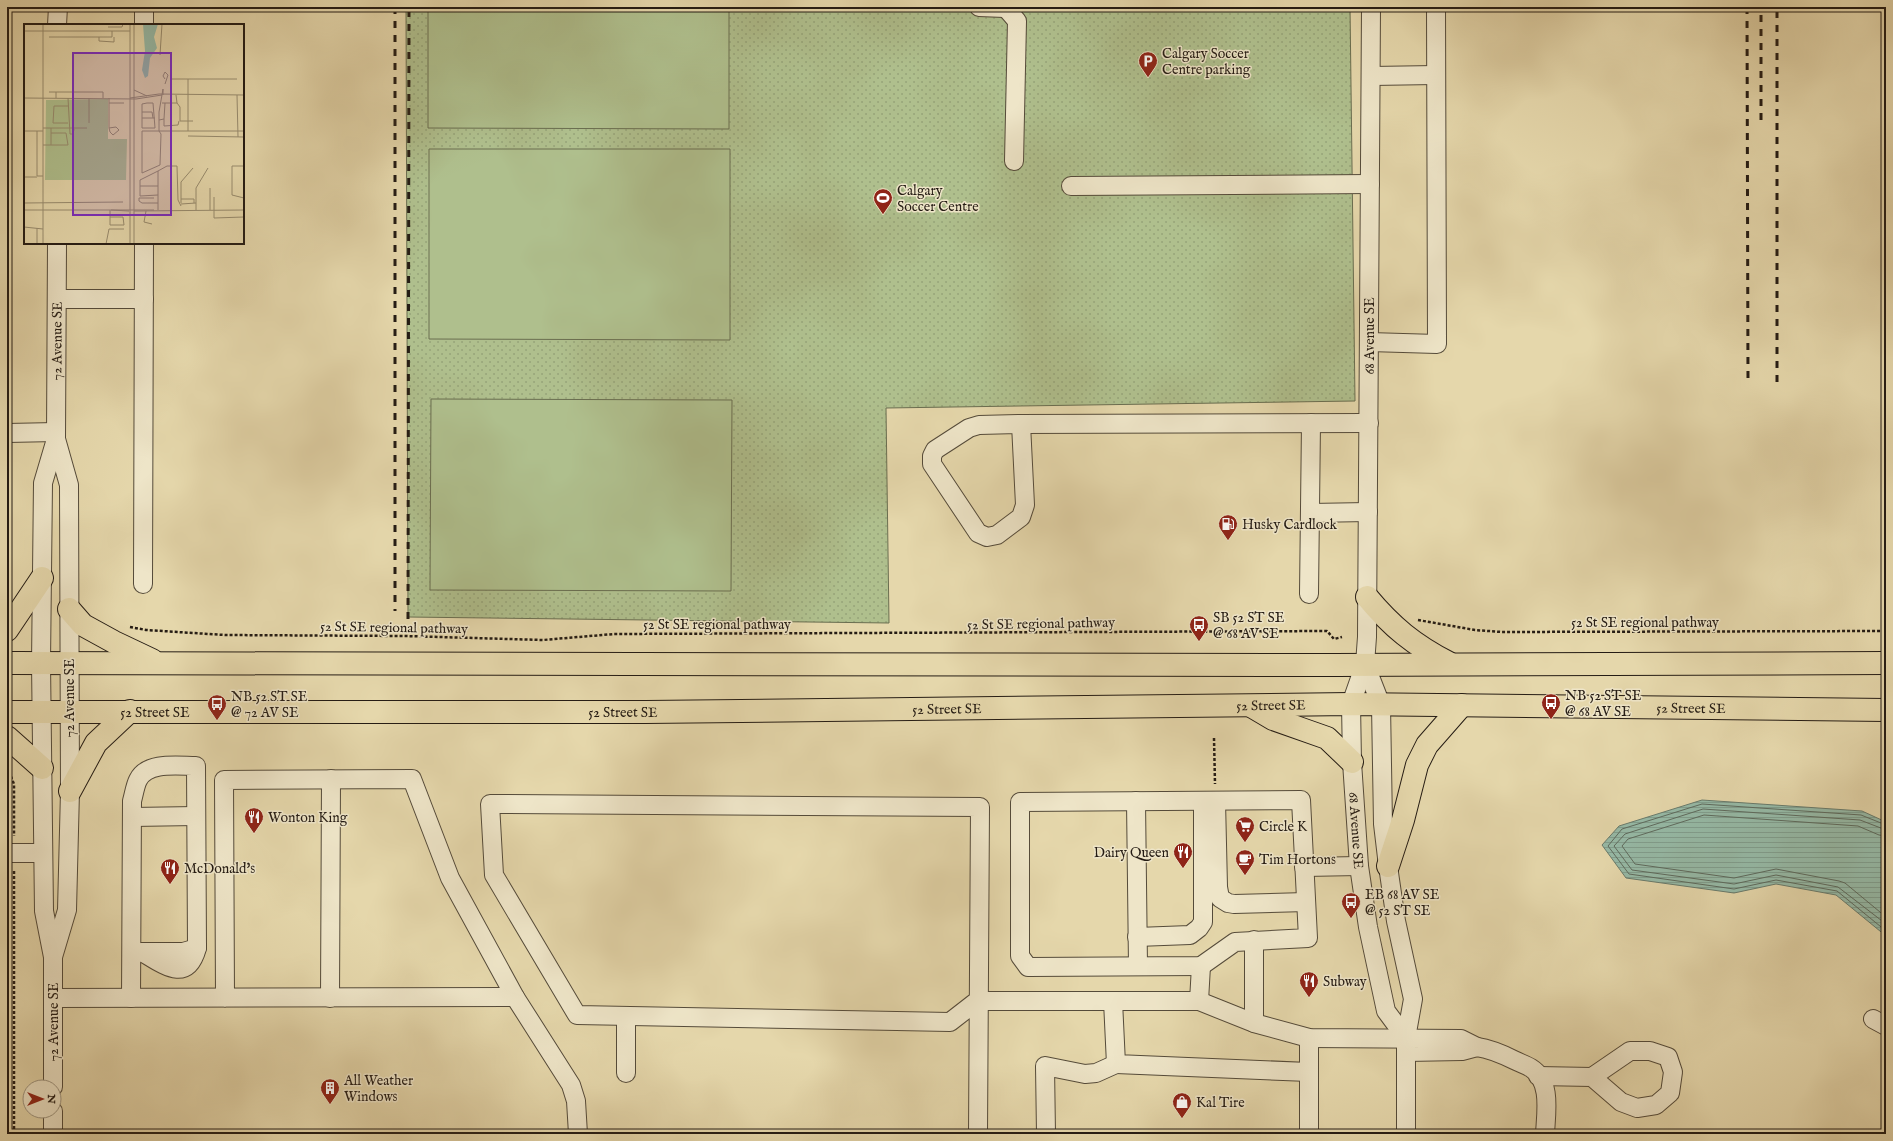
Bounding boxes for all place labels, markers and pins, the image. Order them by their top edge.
place label: Calgary Soccer Centre parking [1162,45,1251,79]
parking icon: Calgary Soccer Centre parking [1137,50,1159,78]
place label: Calgary Soccer Centre [897,182,979,216]
sports icon: Calgary Soccer Centre [872,187,894,215]
fuel station icon: Husky Cardlock [1217,513,1239,541]
place label: Husky Cardlock [1242,516,1337,534]
place label: SB 52 ST SE @ 68 AV SE [1213,609,1285,643]
bus stop icon: SB 52 ST SE @ 68 AV SE [1188,614,1210,642]
place label: NB 52 ST SE @ 68 AV SE [1565,687,1642,721]
place label: NB 52 ST SE @ 72 AV SE [231,688,308,722]
bus stop icon: NB 52 ST SE @ 68 AV SE [1540,692,1562,720]
bus stop icon: NB 52 ST SE @ 72 AV SE [206,693,228,721]
restaurant icon: Wonton King [243,806,265,834]
place label: Wonton King [268,809,348,827]
supermarket icon: Circle K [1234,815,1256,843]
place label: Circle K [1259,818,1308,836]
restaurant icon: Dairy Queen [1172,841,1194,869]
place label: Dairy Queen [1094,844,1170,862]
cafe icon: Tim Hortons [1234,848,1256,876]
place label: Tim Hortons [1259,851,1336,869]
restaurant icon: McDonald's [159,857,181,885]
place label: McDonald's [184,860,255,878]
place label: EB 68 AV SE @ 52 ST SE [1365,886,1440,920]
bus stop icon: EB 68 AV SE @ 52 ST SE [1340,891,1362,919]
restaurant icon: Subway [1298,970,1320,998]
place label: Subway [1323,973,1367,991]
place label: All Weather Windows [343,1072,413,1106]
building icon: All Weather Windows [319,1077,341,1105]
shop icon: Kal Tire [1171,1091,1193,1119]
place label: Kal Tire [1196,1094,1245,1112]

